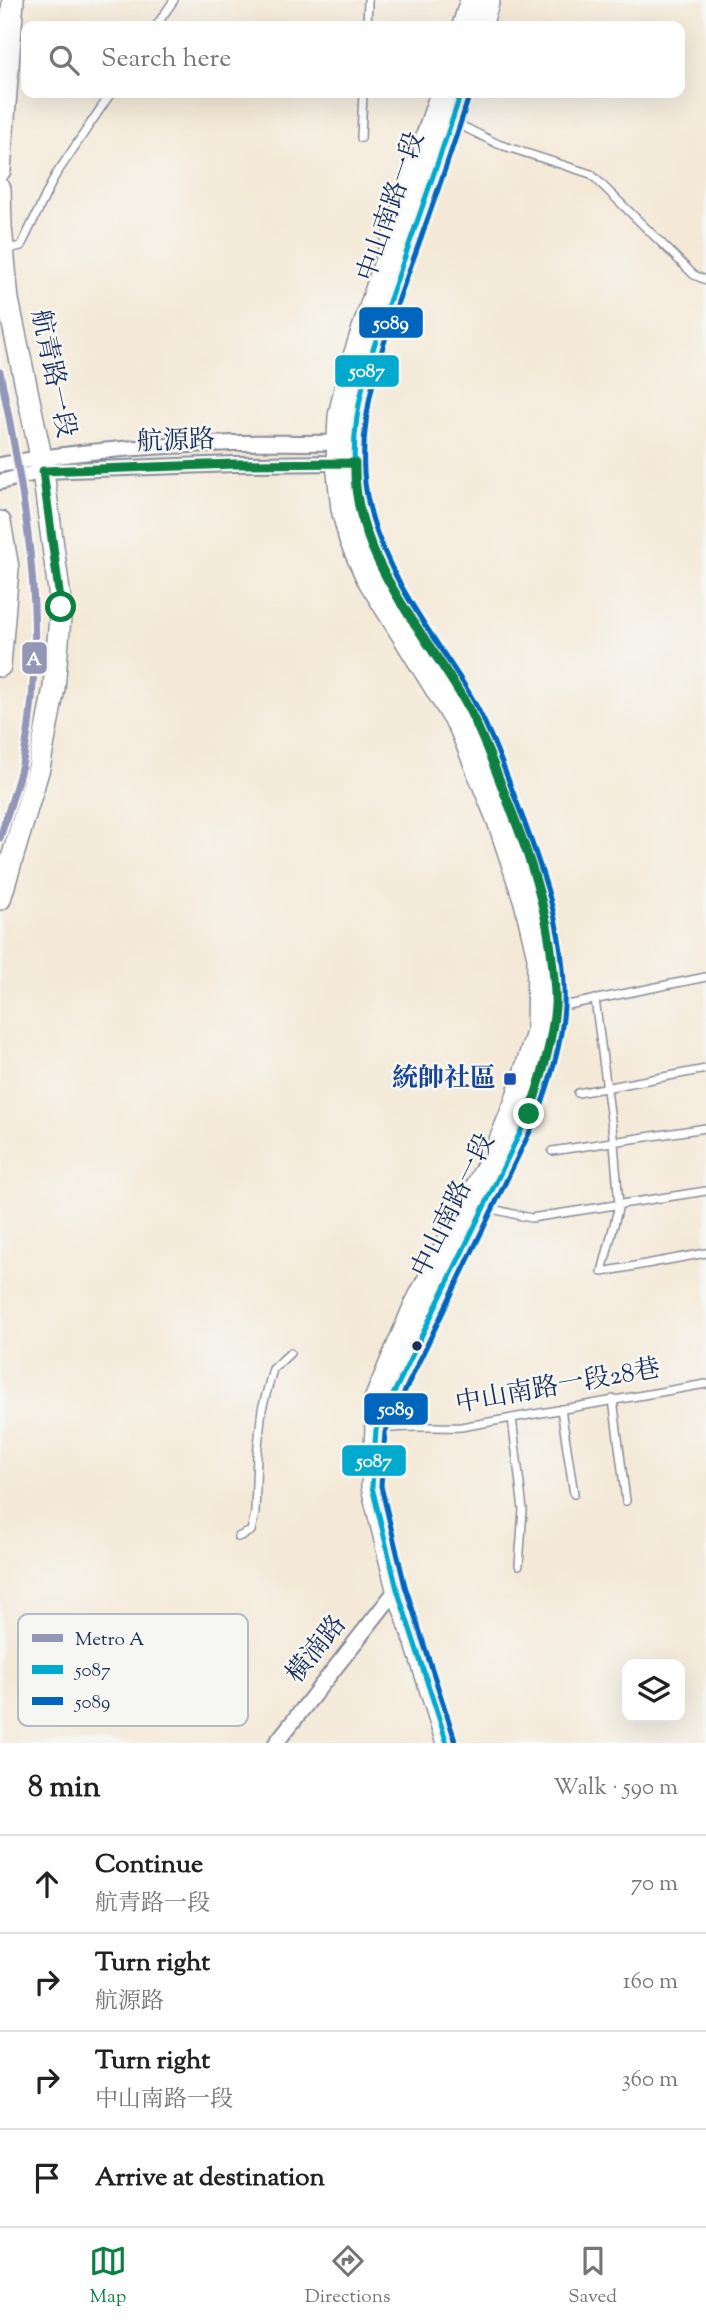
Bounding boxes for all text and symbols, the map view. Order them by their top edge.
search box [21,21,685,98]
icon: search [45,41,83,79]
text: Search here [101,41,231,78]
street label: 中山南路一段 [349,127,435,287]
line badge: 5089 [358,306,424,339]
street label: 航青路一段 [20,307,84,441]
text: 5089 [371,311,409,338]
line badge: 5087 [334,354,400,388]
text: 5087 [347,359,385,386]
street label: 航源路 [136,422,216,462]
route start [45,591,76,622]
line badge: A [21,641,48,675]
text: A [26,647,42,674]
place label: 統帥社區 [392,1061,496,1098]
marker: 統帥社區 [502,1071,518,1087]
route end [513,1098,544,1129]
street label: 中山南路一段 [403,1128,505,1284]
unlabelled marker [410,1339,424,1353]
street label: 中山南路一段28巷 [453,1351,663,1423]
line badge: 5089 [363,1392,429,1426]
text: 5089 [376,1397,414,1424]
line badge: 5087 [341,1444,407,1477]
text: 5087 [354,1449,392,1476]
street label: 橫湳路 [278,1608,356,1692]
legend [18,1614,248,1726]
text: Metro A [75,1627,145,1654]
text: 5087 [74,1658,111,1685]
map controls [622,1659,685,1722]
button: layers [622,1659,685,1722]
text: 5089 [74,1690,110,1717]
text: 8 min [28,1767,100,1810]
text: Walk · 590 m [553,1772,678,1805]
text: Continue [95,1847,203,1884]
icon: ahead [28,1865,66,1903]
text: 70 m [631,1868,678,1901]
text: 航青路一段 [95,1888,210,1921]
text: Turn right [95,1945,210,1982]
icon: right [28,1963,66,2001]
text: 160 m [623,1966,678,1999]
text: 航源路 [95,1986,164,2019]
text: Turn right [95,2043,210,2080]
icon: right [28,2061,66,2099]
text: 360 m [621,2064,678,2097]
text: 中山南路一段 [95,2084,233,2117]
icon: arrive [28,2159,66,2197]
text: Arrive at destination [95,2160,325,2197]
tab: Map [89,2242,127,2311]
tab: Directions [305,2242,390,2311]
tab: Saved [568,2242,617,2311]

